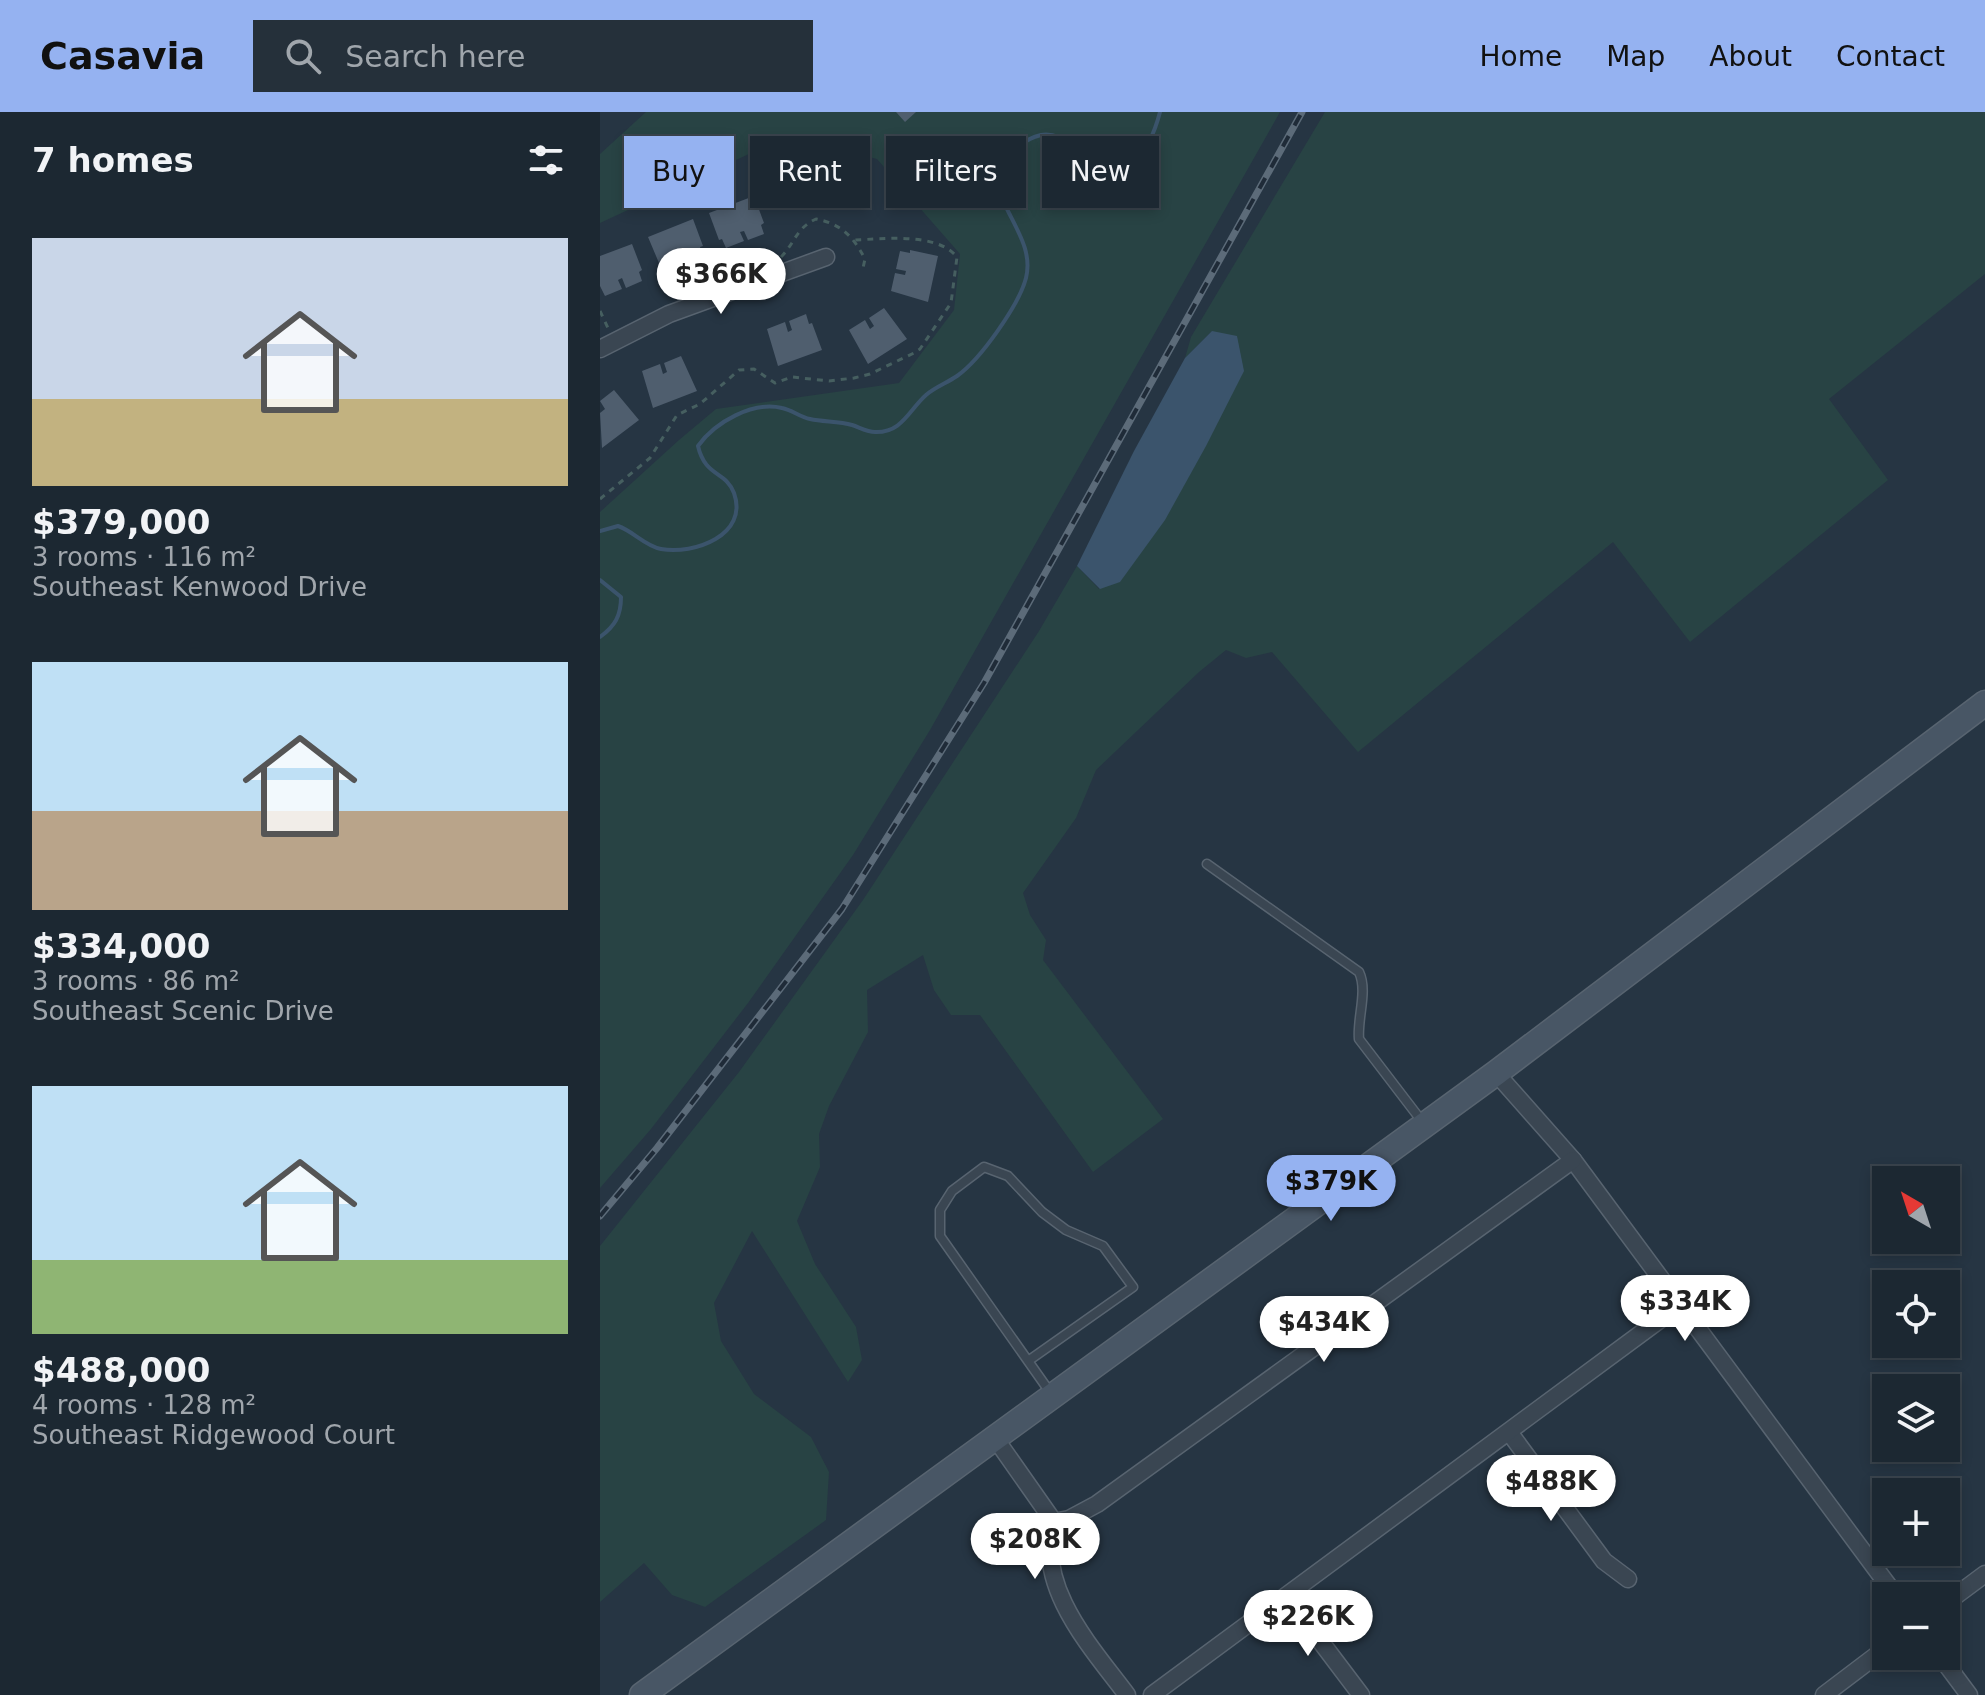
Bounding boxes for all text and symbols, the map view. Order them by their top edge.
search box [253,20,813,92]
text: Casavia [40,34,205,78]
icon: search [281,34,325,78]
text: Search here [345,39,525,74]
text: Home [1479,40,1562,73]
text: Map [1606,40,1665,73]
text: About [1709,40,1792,73]
text: Contact [1836,40,1945,73]
chip: Buy [624,136,734,208]
chip: Rent [750,136,870,208]
chip: Filters [886,136,1026,208]
chip: New [1042,136,1159,208]
icon: filters [524,138,568,182]
text: 7 homes [32,140,194,180]
pin: $366K [665,248,777,316]
text: $366K [675,259,767,289]
icon: home [228,290,372,434]
text: $379,000 [32,502,211,542]
text: 3 rooms · 116 m² [32,542,256,572]
text: Southeast Kenwood Drive [32,572,367,602]
icon: home [228,714,372,858]
text: $334,000 [32,926,211,966]
text: 3 rooms · 86 m² [32,966,240,996]
text: Southeast Scenic Drive [32,996,334,1026]
icon: home [228,1138,372,1282]
pin: $379K [1275,1155,1387,1223]
text: $379K [1285,1166,1377,1196]
north arrow [1872,1166,1960,1254]
map controls [1872,1166,1960,1670]
button: locate [1872,1270,1960,1358]
pin: $334K [1629,1275,1741,1343]
text: $334K [1639,1286,1731,1316]
pin: $434K [1268,1296,1380,1364]
text: $434K [1278,1307,1370,1337]
text: $488,000 [32,1350,211,1390]
button: layers [1872,1374,1960,1462]
text: 4 rooms · 128 m² [32,1390,256,1420]
text: Southeast Ridgewood Court [32,1420,395,1450]
pin: $488K [1495,1455,1607,1523]
text: $488K [1505,1466,1597,1496]
button: + [1872,1478,1960,1566]
pin: $208K [979,1513,1091,1581]
text: $208K [989,1524,1081,1554]
button: − [1872,1582,1960,1670]
pin: $226K [1252,1590,1364,1658]
text: $226K [1262,1601,1354,1631]

